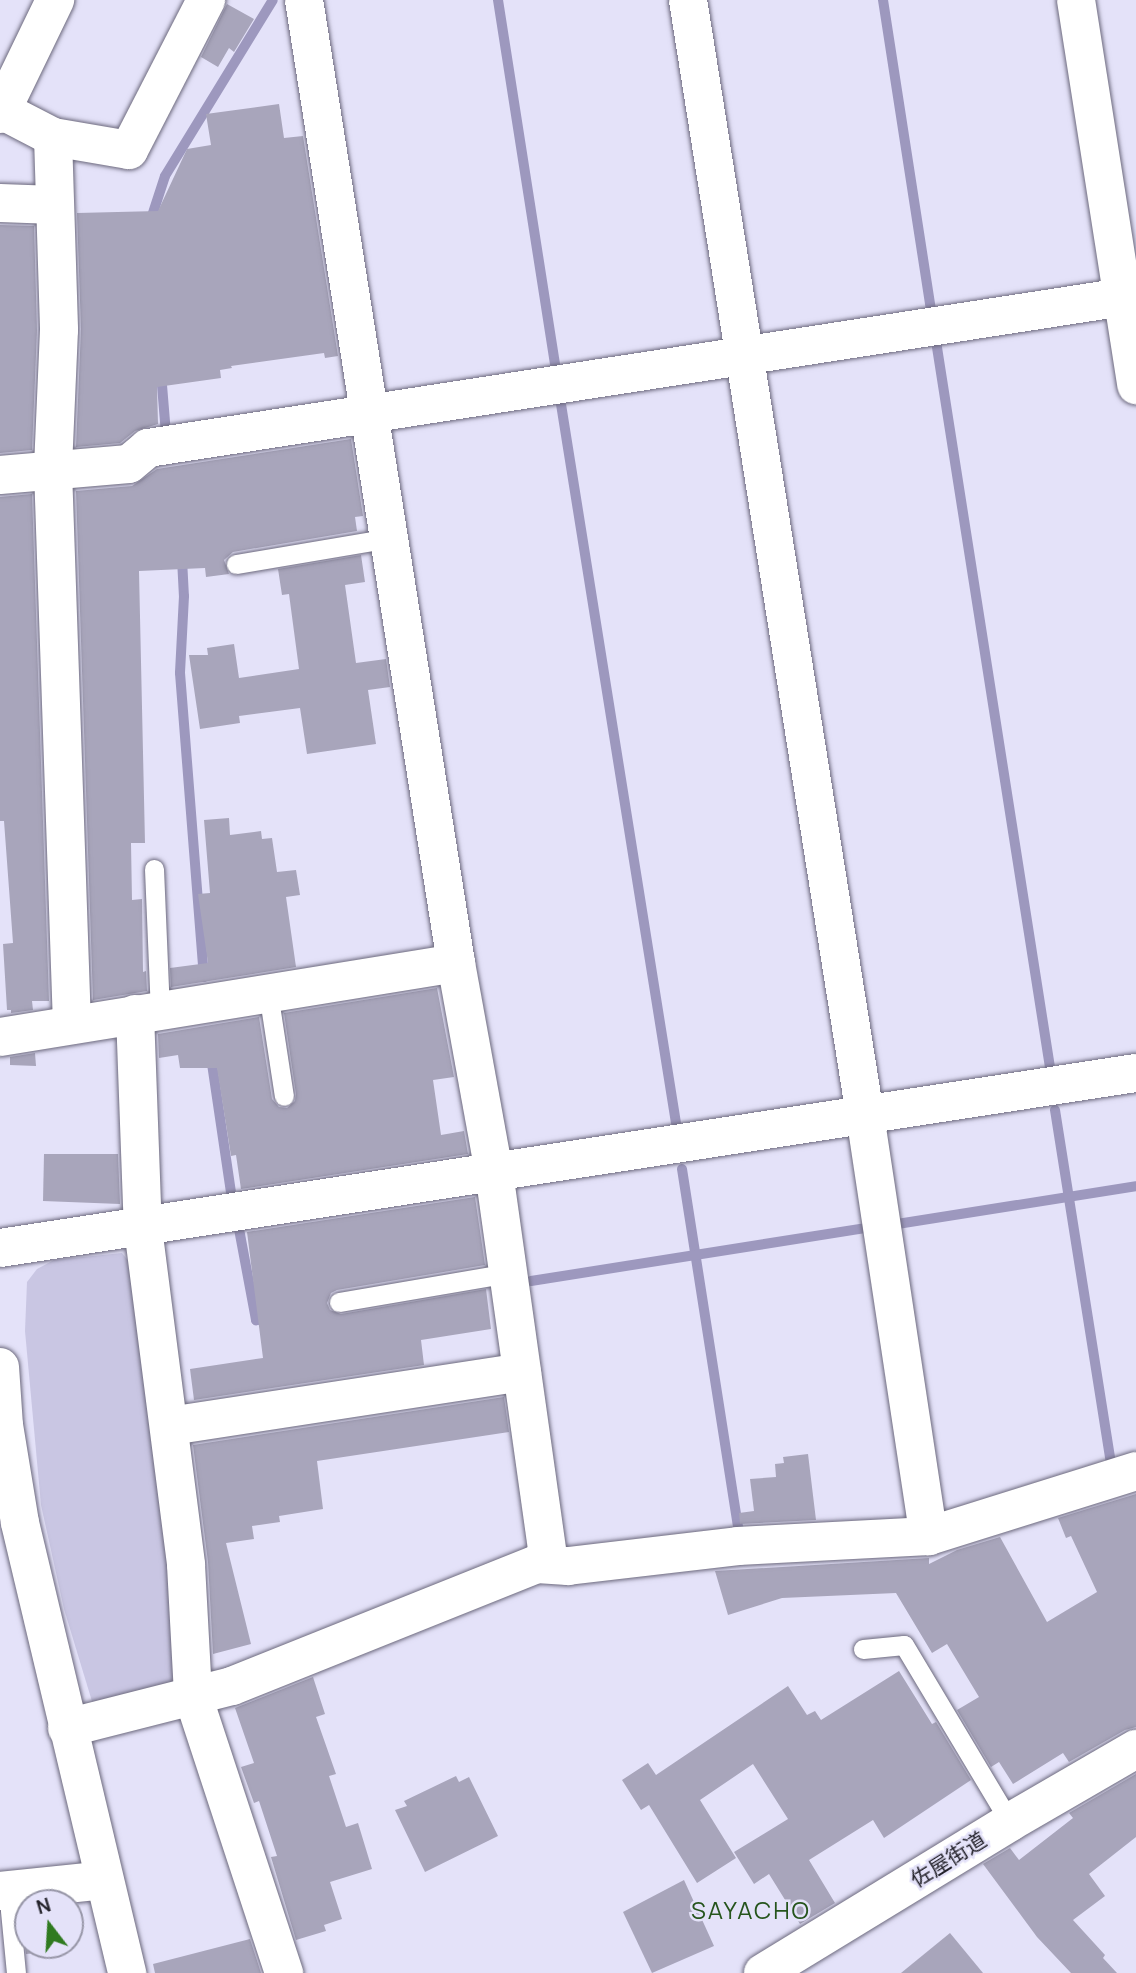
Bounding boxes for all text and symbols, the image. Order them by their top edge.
street label: 佐屋街道 [906,1826,990,1892]
north arrow [14,1889,84,1959]
text: N [33,1891,54,1920]
district label: SAYACHO [692,1896,810,1924]

